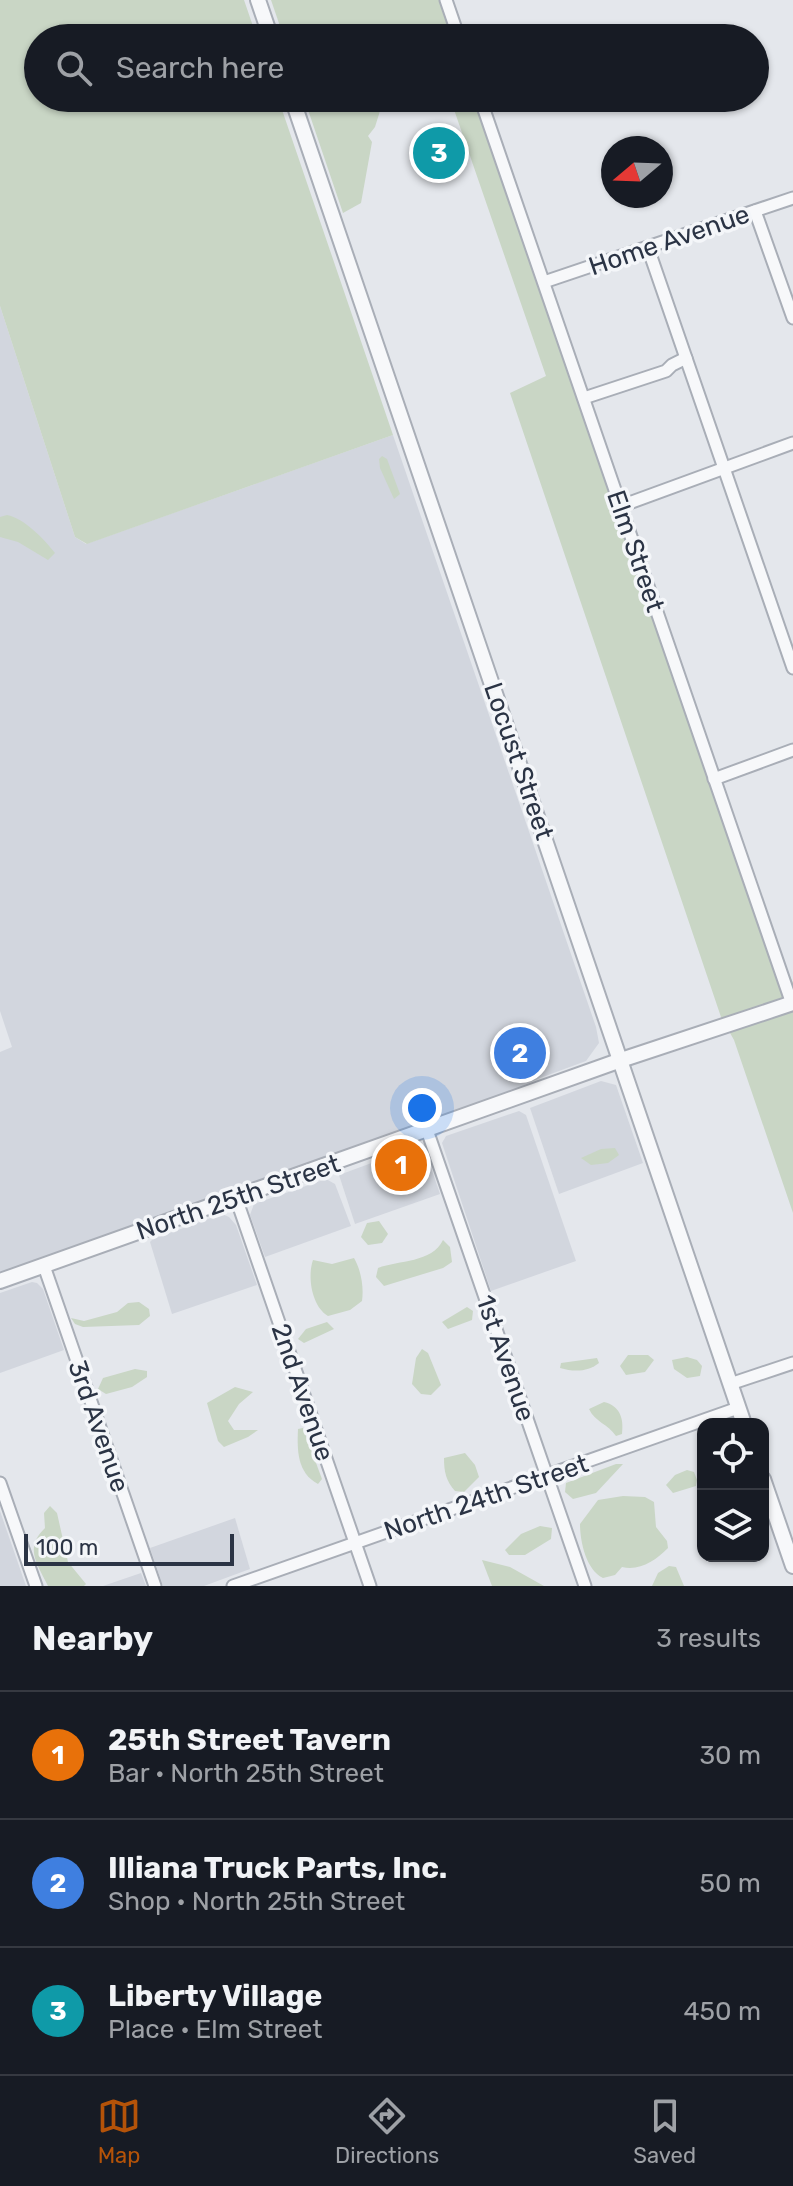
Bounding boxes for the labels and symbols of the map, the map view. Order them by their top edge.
pin: 3 [413,123,465,183]
north arrow [601,136,673,208]
street label: Home Avenue [585,198,754,282]
street label: Elm Street [600,486,671,616]
street label: Locust Street [477,678,560,844]
pin: 2 [494,1023,546,1083]
your location [402,1088,442,1128]
pin: 1 [375,1135,427,1195]
street label: North 25th Street [132,1148,344,1247]
street label: 1st Avenue [470,1291,542,1425]
street label: 2nd Avenue [265,1319,340,1465]
street label: 3rd Avenue [61,1356,136,1496]
street label: North 24th Street [380,1448,592,1547]
scale bar [24,1530,234,1566]

